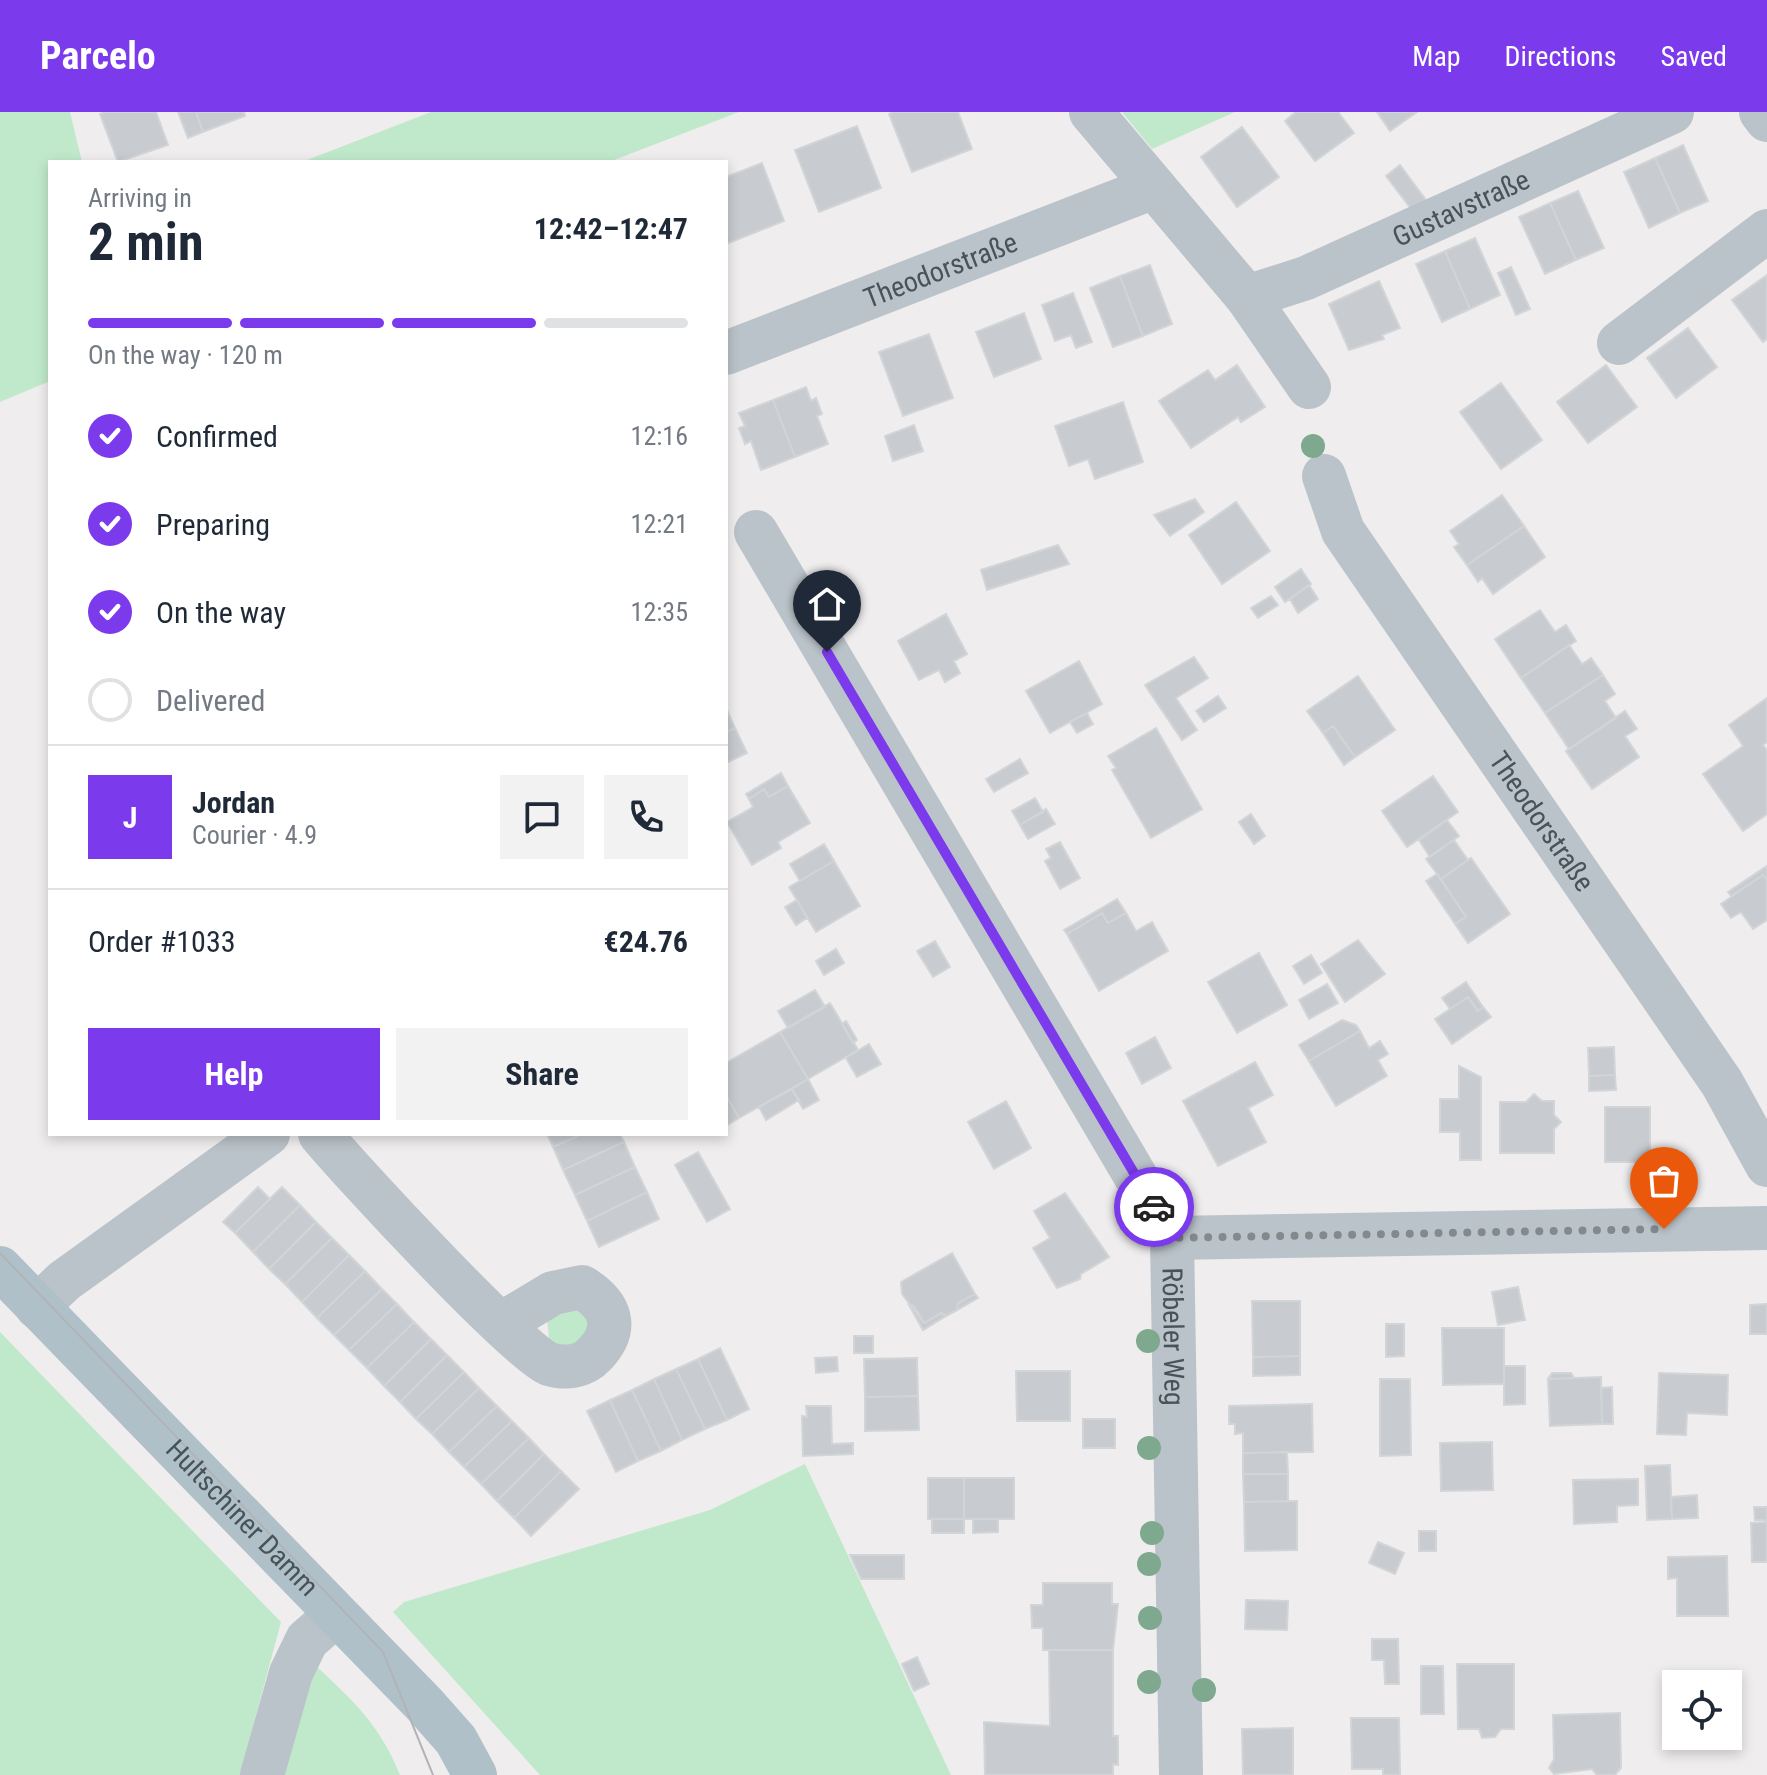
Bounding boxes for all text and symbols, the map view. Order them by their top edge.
text: Parcelo [40,34,156,78]
text: Map [1412,40,1461,73]
text: Directions [1505,40,1616,73]
text: Saved [1660,40,1727,73]
street label: Gustavstraße [1387,162,1534,253]
text: Arriving in [88,183,192,213]
text: 12:42–12:47 [534,211,688,246]
text: 2 min [88,212,204,273]
street label: Theodorstraße [859,225,1022,315]
text: On the way · 120 m [88,340,283,370]
icon: check [88,414,132,458]
text: Confirmed [156,419,278,454]
text: 12:16 [631,421,688,451]
icon: check [88,502,132,546]
text: Preparing [156,507,270,542]
text: 12:21 [631,509,688,539]
pin [793,570,861,652]
icon: home [805,582,849,626]
icon: check [88,590,132,634]
text: On the way [156,595,286,630]
text: 12:35 [631,597,688,627]
text: Delivered [156,683,265,718]
street label: Theodorstraße [1483,745,1602,897]
button: chat [500,775,584,859]
button: phone [604,775,688,859]
text: Jordan [192,785,275,820]
text: J [123,800,137,835]
text: Courier · 4.9 [192,820,317,850]
text: Order #1033 [88,924,236,959]
text: €24.76 [603,924,688,959]
button: Help [88,1028,380,1120]
button: Share [396,1028,688,1120]
pin [1630,1147,1698,1229]
icon: bag [1642,1159,1686,1203]
courier [1114,1167,1194,1247]
icon: car [1132,1185,1176,1229]
street label: Röbeler Weg [1156,1267,1191,1406]
street label: Hultschiner Damm [159,1433,326,1602]
map controls [1662,1670,1742,1750]
button: locate [1662,1670,1742,1750]

